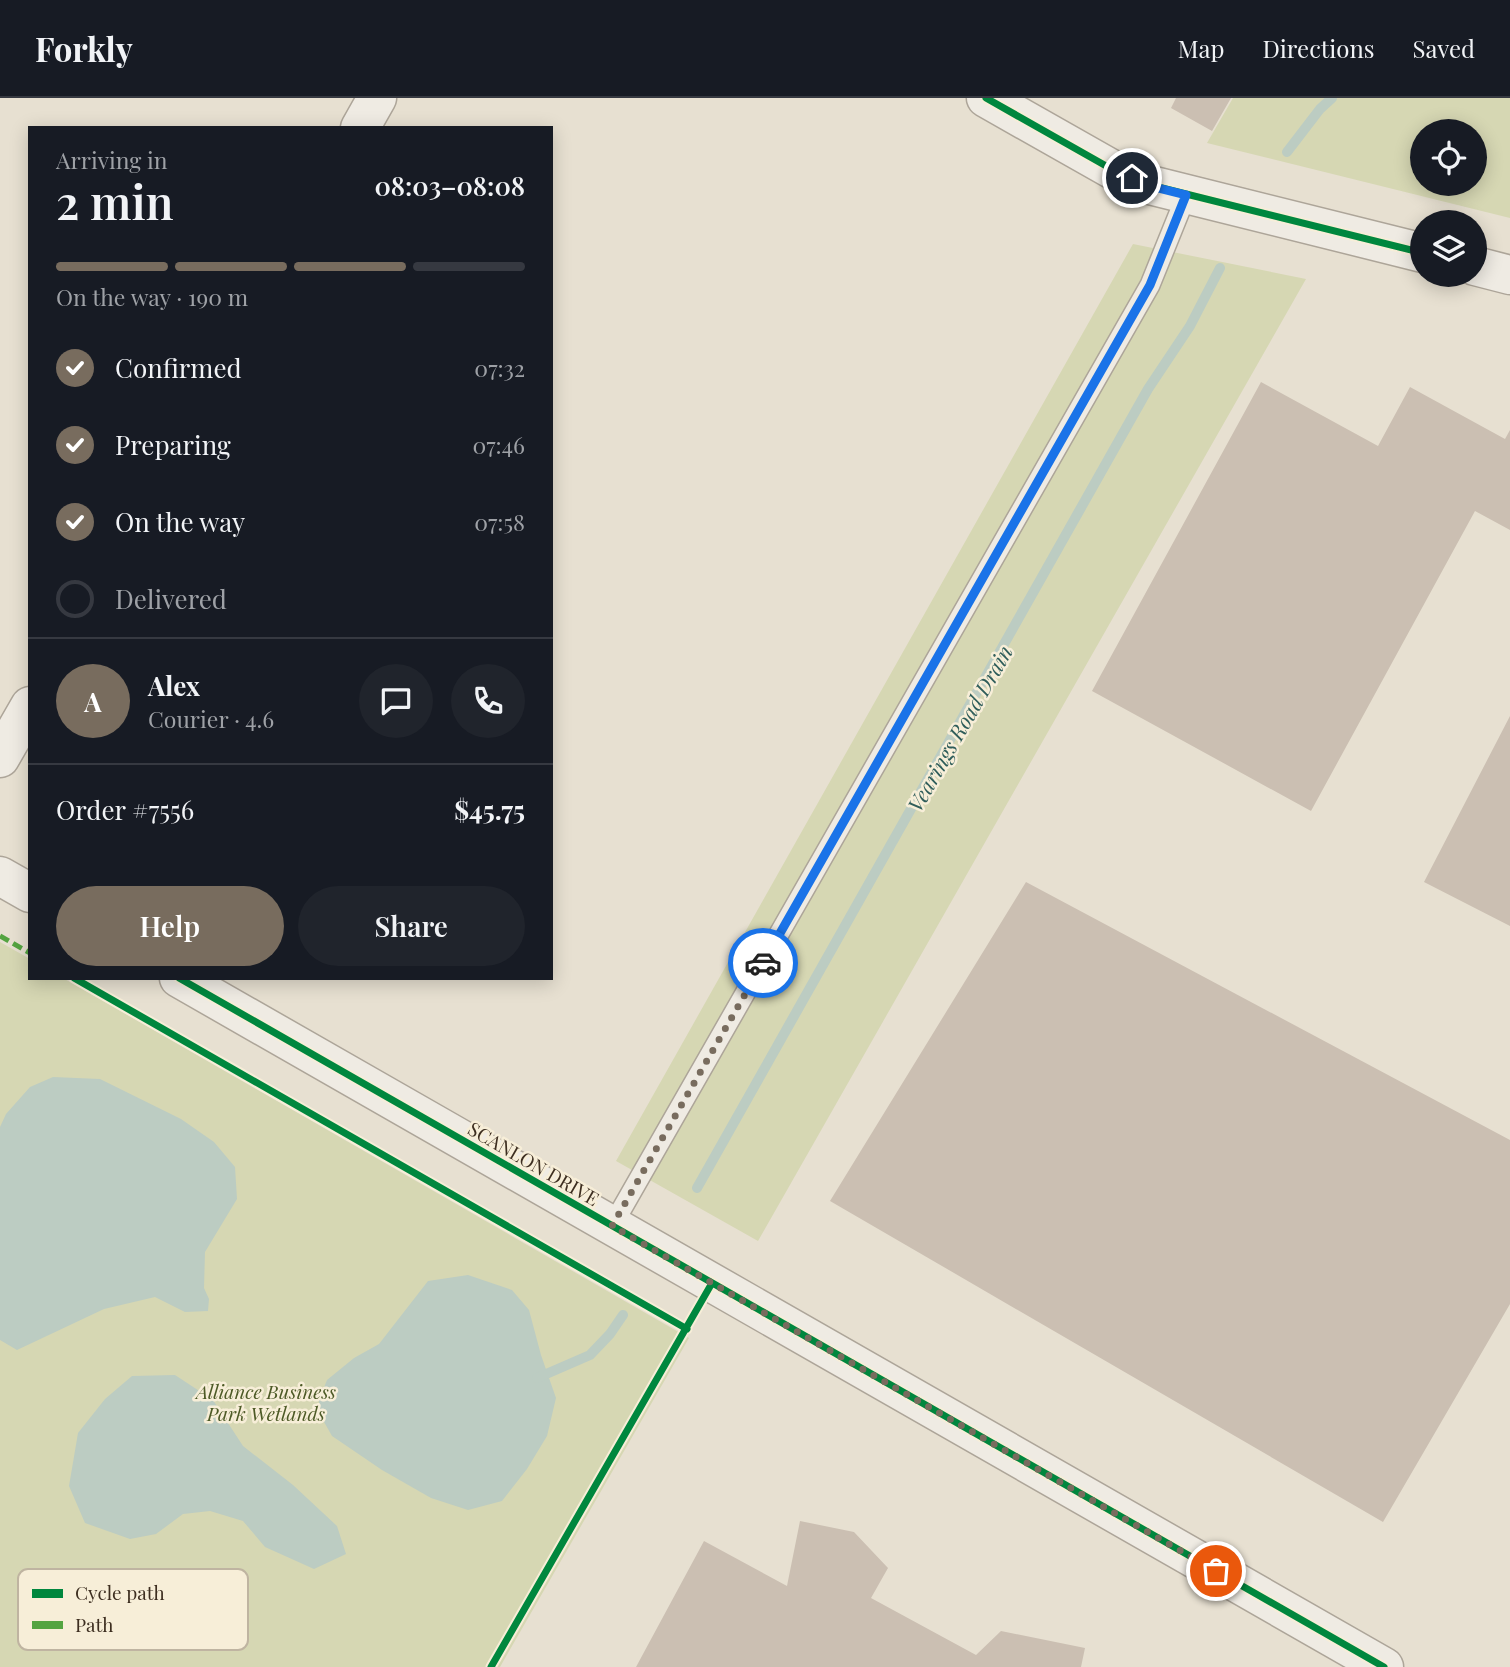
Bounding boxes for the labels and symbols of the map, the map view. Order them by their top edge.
pin [1102,148,1162,208]
water label: Vearings Road Drain [900,640,1018,816]
courier [728,928,798,998]
street label: SCANLON DRIVE [464,1115,604,1211]
park label: Alliance Business Park Wetlands [194,1378,336,1426]
pin [1186,1541,1246,1601]
legend [18,1569,248,1650]
text: Cycle path [75,1579,165,1605]
text: Path [75,1611,113,1637]

